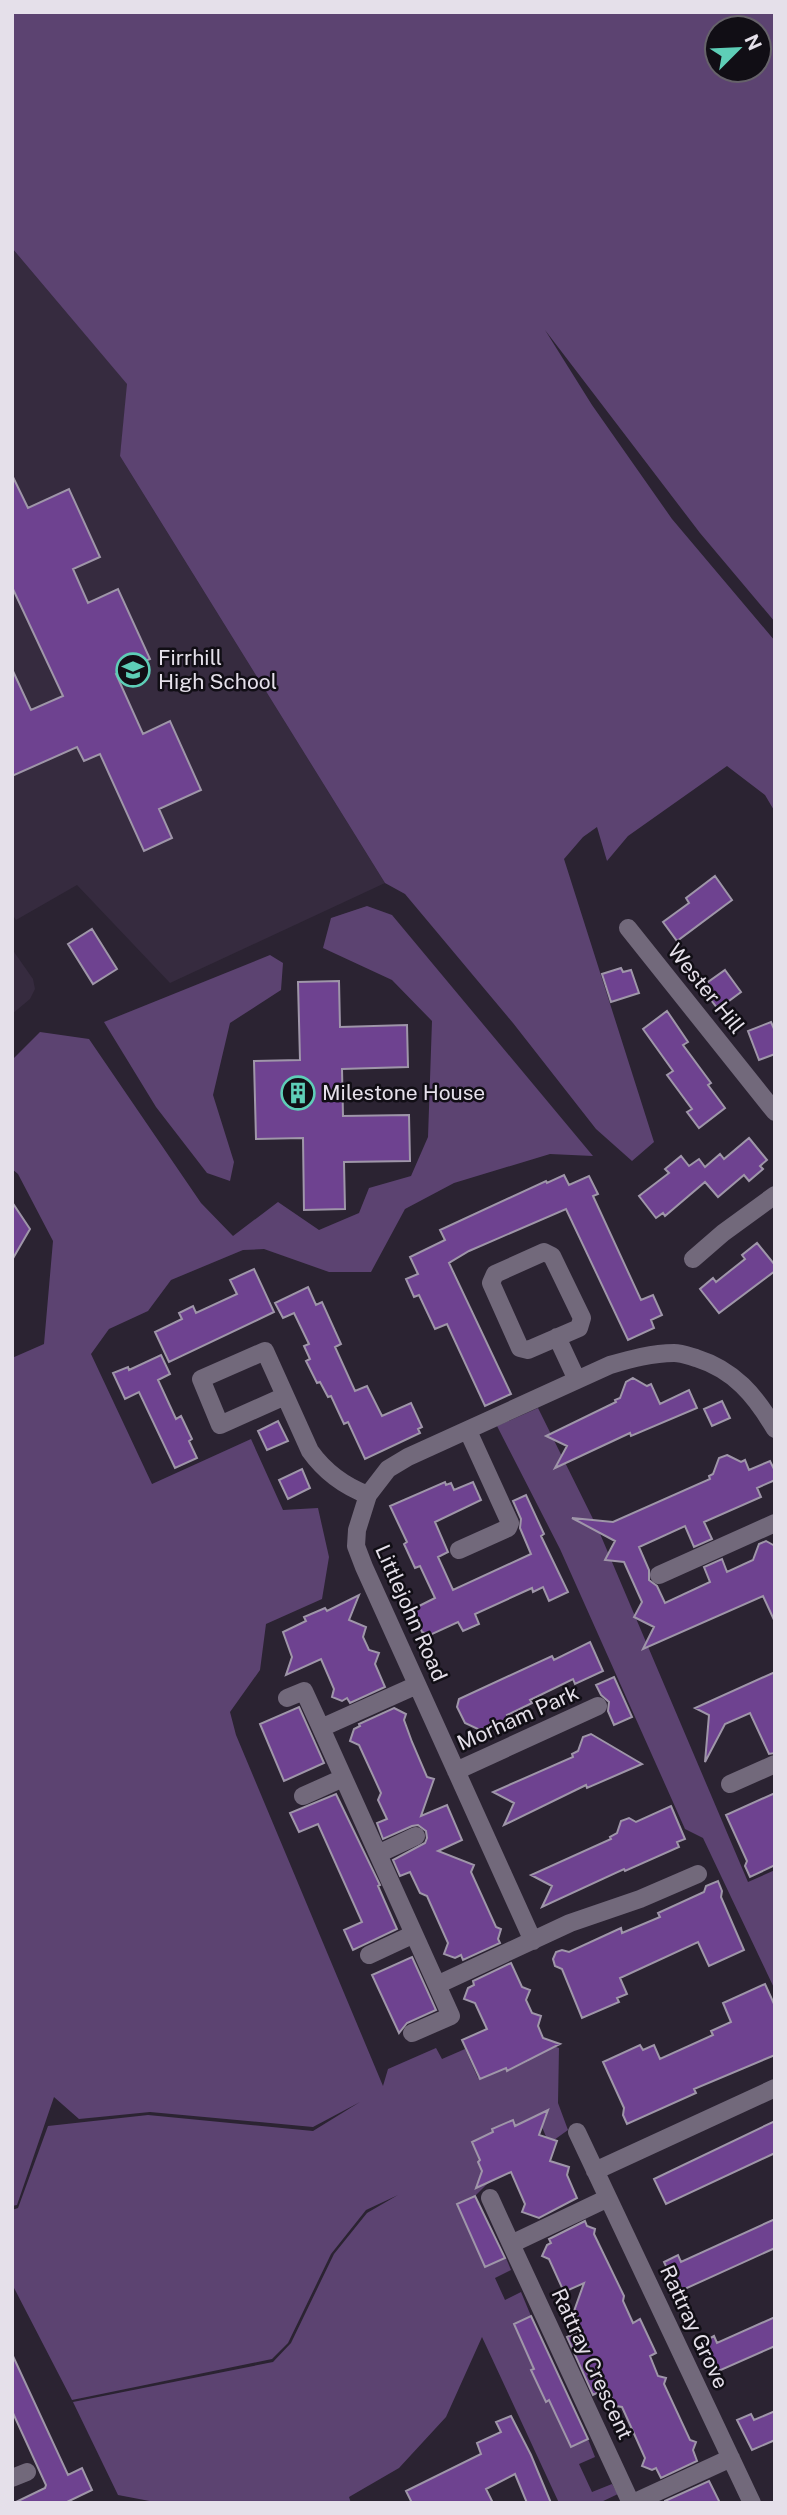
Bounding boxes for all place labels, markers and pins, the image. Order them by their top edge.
place label: Firrhill High School [158,645,277,694]
school or university icon: Firrhill High School [114,651,152,689]
building icon: Milestone House [279,1074,317,1112]
place label: Milestone House [322,1080,485,1105]

